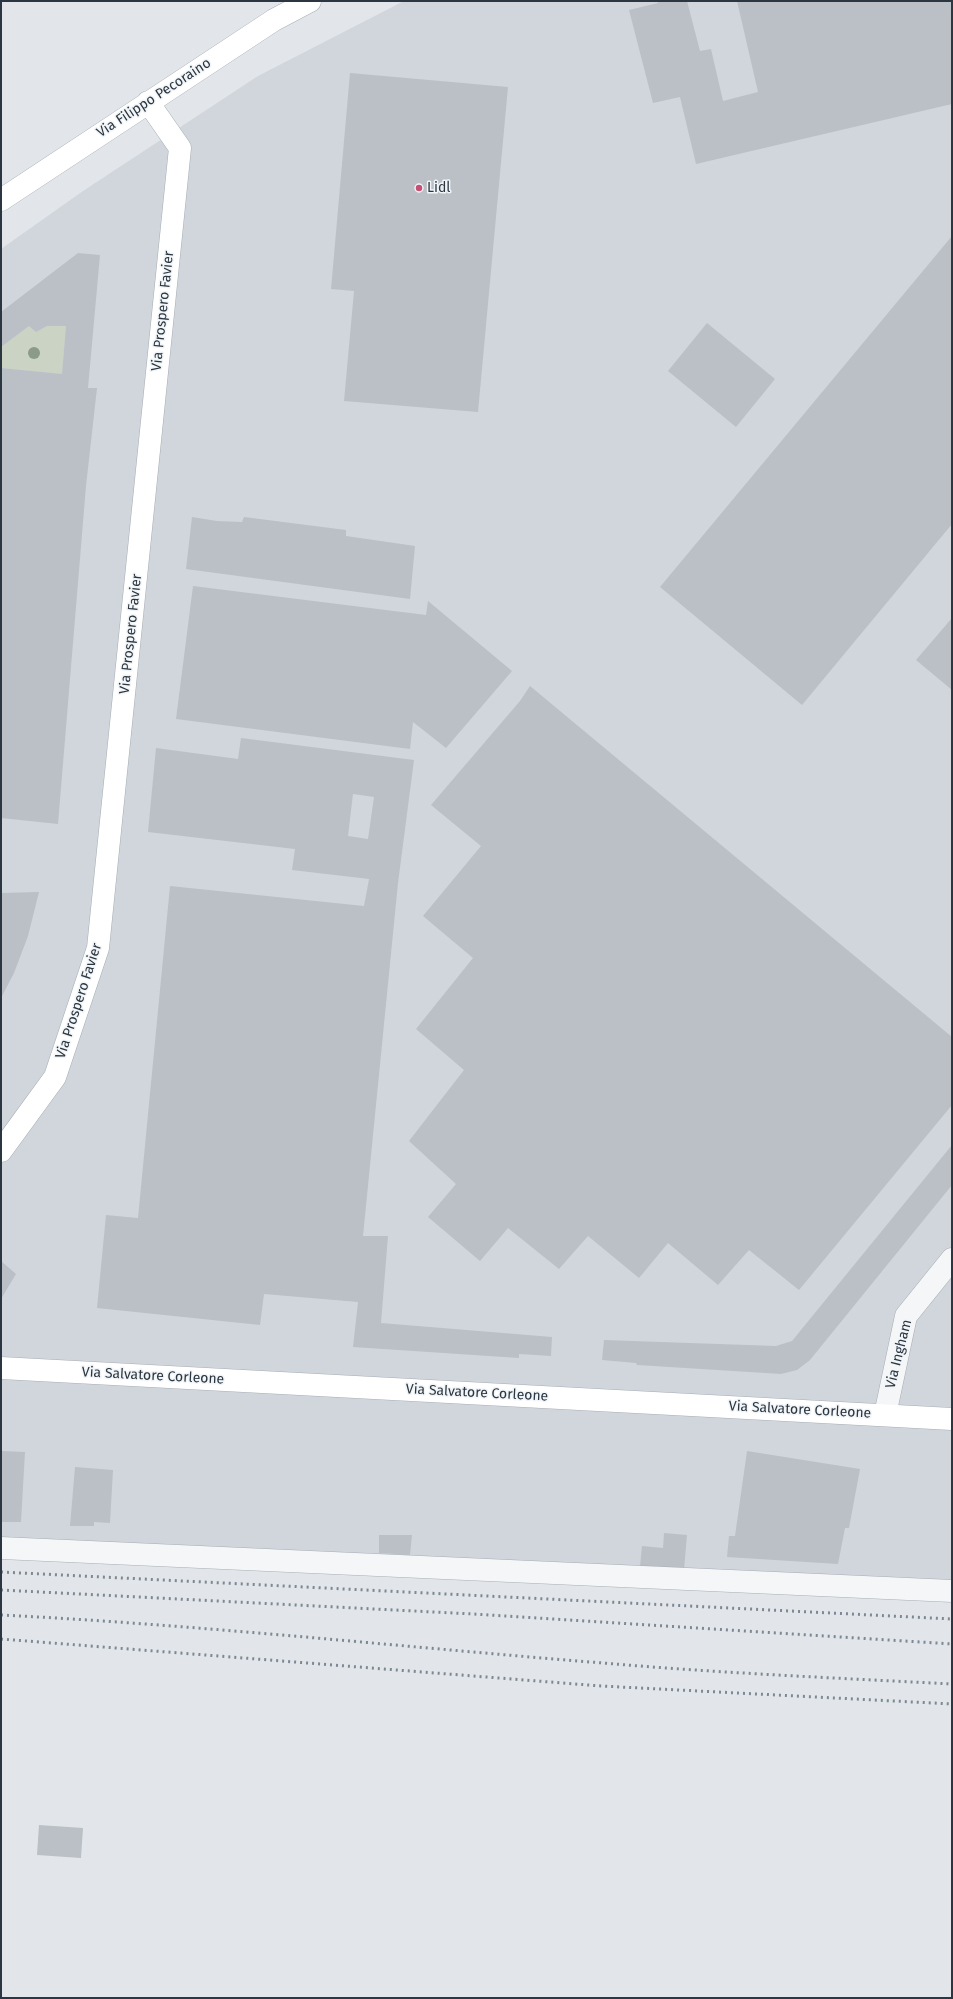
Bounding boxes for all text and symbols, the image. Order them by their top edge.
street label: Via Filippo Pecoraino [94,55,214,141]
place label: Lidl [427,180,450,196]
marker: Lidl [414,183,424,193]
street label: Via Prospero Favier [148,250,178,372]
street label: Via Prospero Favier [116,573,146,695]
street label: Via Prospero Favier [52,941,106,1061]
street label: Via Ingham [882,1318,916,1390]
street label: Via Salvatore Corleone [81,1364,225,1388]
street label: Via Salvatore Corleone [405,1381,549,1405]
street label: Via Salvatore Corleone [728,1398,872,1422]

